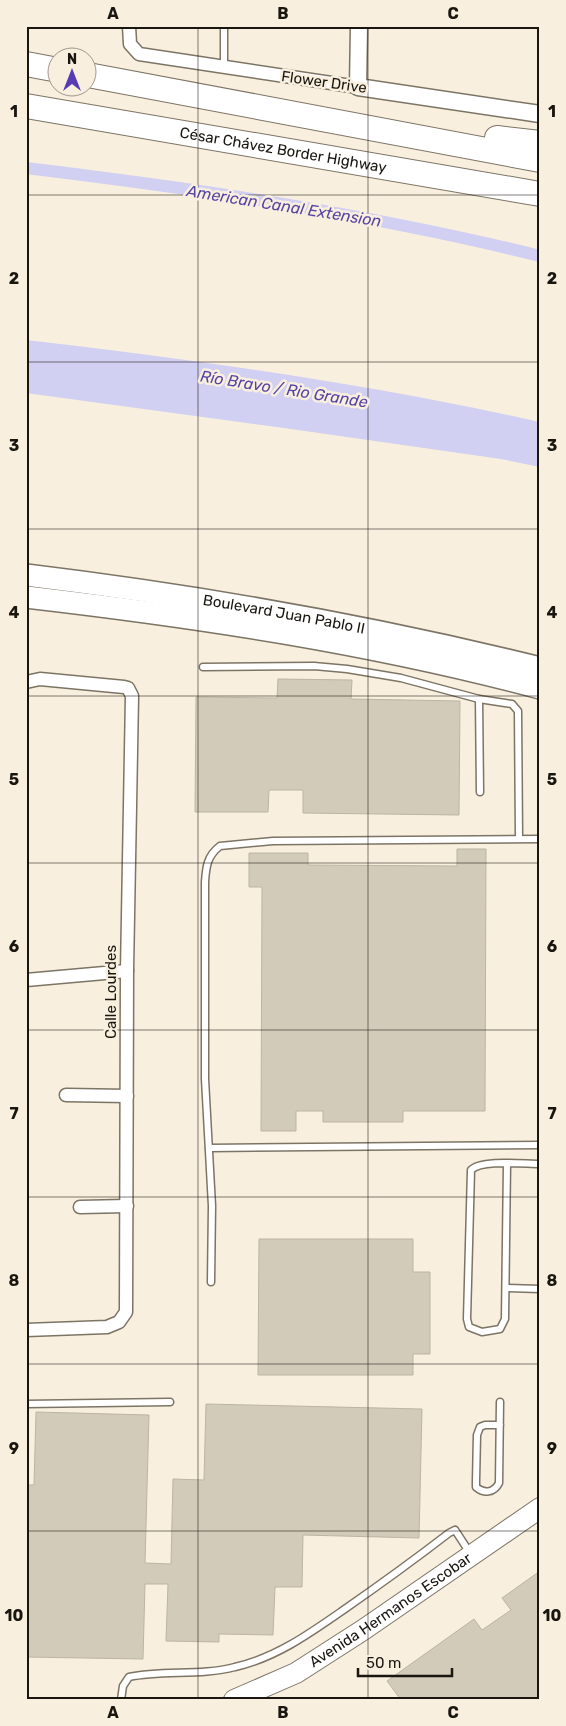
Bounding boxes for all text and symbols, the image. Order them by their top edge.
text: A [107,4,119,23]
text: B [277,4,289,23]
text: C [447,4,459,23]
north arrow [48,48,98,98]
text: N [67,51,77,68]
street label: Flower Drive [280,67,368,97]
text: 1 [10,102,18,121]
text: 1 [548,102,556,121]
street label: César Chávez Border Highway [178,123,388,177]
water label: American Canal Extension [184,181,383,231]
text: 2 [9,269,19,288]
text: 2 [547,269,557,288]
water label: Río Bravo / Rio Grande [199,366,369,412]
text: 3 [9,436,19,455]
text: 3 [547,436,557,455]
street label: Boulevard Juan Pablo II [202,591,367,638]
text: 4 [9,603,20,622]
text: 4 [547,603,558,622]
text: 5 [9,770,19,789]
text: 5 [547,770,557,789]
text: 6 [9,937,19,956]
text: 6 [547,937,557,956]
street label: Calle Lourdes [102,945,120,1039]
text: 7 [9,1104,19,1123]
text: 7 [547,1104,557,1123]
text: 8 [9,1271,20,1290]
text: 8 [547,1271,558,1290]
text: 9 [9,1439,19,1458]
text: 9 [547,1439,557,1458]
street label: Avenida Hermanos Escobar [306,1549,475,1671]
text: 10 [5,1606,24,1625]
text: 10 [543,1606,562,1625]
scale bar [358,1646,452,1678]
text: 50 m [366,1654,401,1672]
text: A [107,1703,119,1722]
text: B [277,1703,289,1722]
text: C [447,1703,459,1722]

